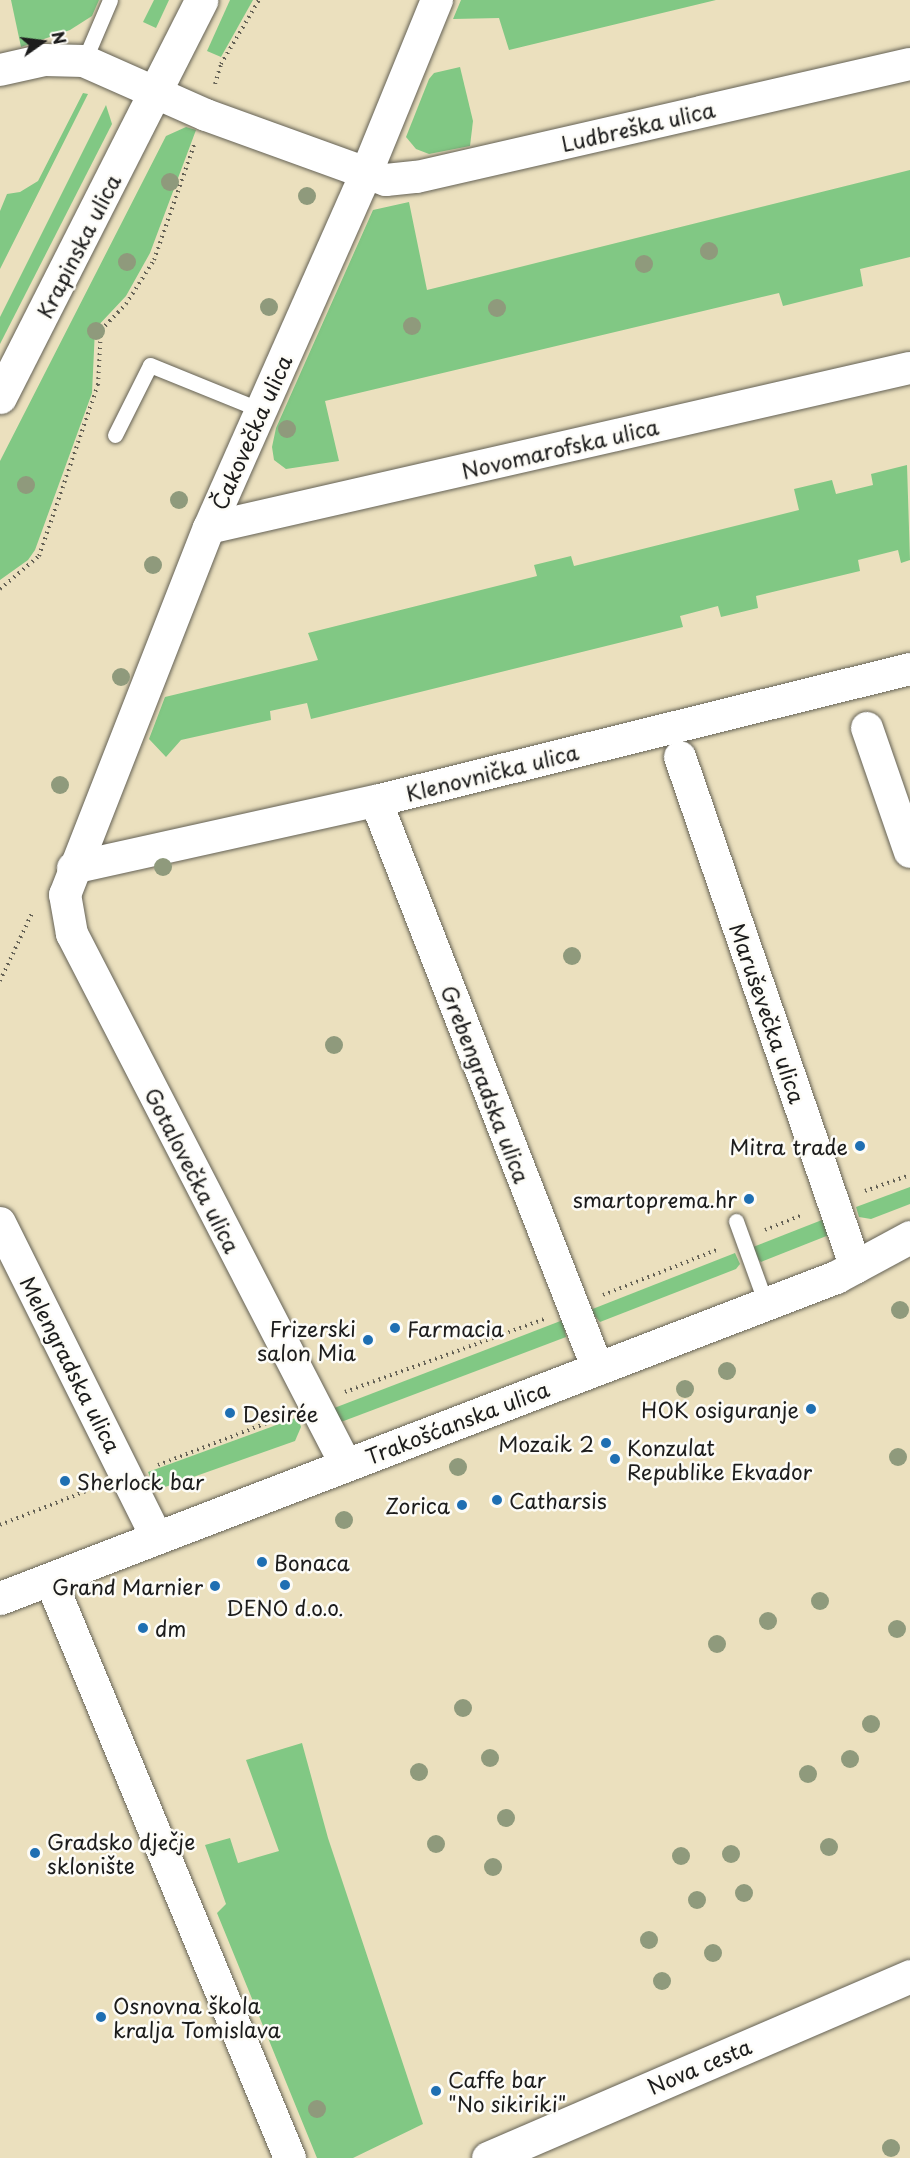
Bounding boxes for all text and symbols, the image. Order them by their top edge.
north arrow [12,12,72,72]
text: N [46,29,73,47]
street label: Ludbreška ulica [558,96,718,156]
street label: Krapinska ulica [31,170,125,322]
street label: Čakovečka ulica [206,351,296,513]
street label: Novomarofska ulica [459,413,661,483]
street label: Klenovnička ulica [403,738,581,806]
street label: Maruševečka ulica [725,920,811,1106]
street label: Grebengradska ulica [437,981,535,1187]
street label: Gotalovečka ulica [141,1084,245,1256]
place label: Mitra trade [731,1133,848,1159]
marker: Mitra trade [853,1139,867,1153]
place label: smartoprema.hr [573,1186,737,1212]
marker: smartoprema.hr [742,1192,756,1206]
street label: Melengradska ulica [15,1271,127,1457]
place label: Frizerski salon Mia [257,1315,356,1365]
place label: Farmacia [407,1315,504,1341]
marker: Farmacia [388,1321,402,1335]
marker: Frizerski salon Mia [361,1333,375,1347]
street label: Trakošćanska ulica [362,1375,552,1469]
place label: HOK osiguranje [641,1396,799,1422]
place label: Desirée [242,1400,318,1426]
marker: HOK osiguranje [804,1402,818,1416]
marker: Desirée [223,1406,237,1420]
place label: Mozaik 2 [499,1430,594,1456]
place label: Konzulat Republike Ekvador [627,1434,813,1484]
marker: Mozaik 2 [599,1436,613,1450]
marker: Konzulat Republike Ekvador [608,1452,622,1466]
place label: Sherlock bar [77,1468,205,1494]
marker: Sherlock bar [58,1474,72,1488]
place label: Catharsis [509,1487,607,1513]
place label: Zorica [385,1492,450,1518]
marker: Catharsis [490,1493,504,1507]
marker: Zorica [455,1498,469,1512]
place label: Bonaca [274,1549,350,1575]
marker: Bonaca [255,1555,269,1569]
place label: Grand Marnier [50,1573,203,1599]
marker: DENO d.o.o. [278,1578,292,1592]
marker: Grand Marnier [208,1579,222,1593]
place label: DENO d.o.o. [225,1594,345,1620]
place label: dm [155,1615,186,1641]
marker: dm [136,1621,150,1635]
place label: Gradsko dječje sklonište [47,1828,196,1878]
marker: Gradsko dječje sklonište [28,1846,42,1860]
place label: Osnovna škola kralja Tomislava [113,1992,280,2042]
marker: Osnovna škola kralja Tomislava [94,2010,108,2024]
street label: Nova cesta [643,2033,755,2099]
place label: Caffe bar "No sikiriki" [448,2066,567,2116]
marker: Caffe bar "No sikiriki" [429,2084,443,2098]

